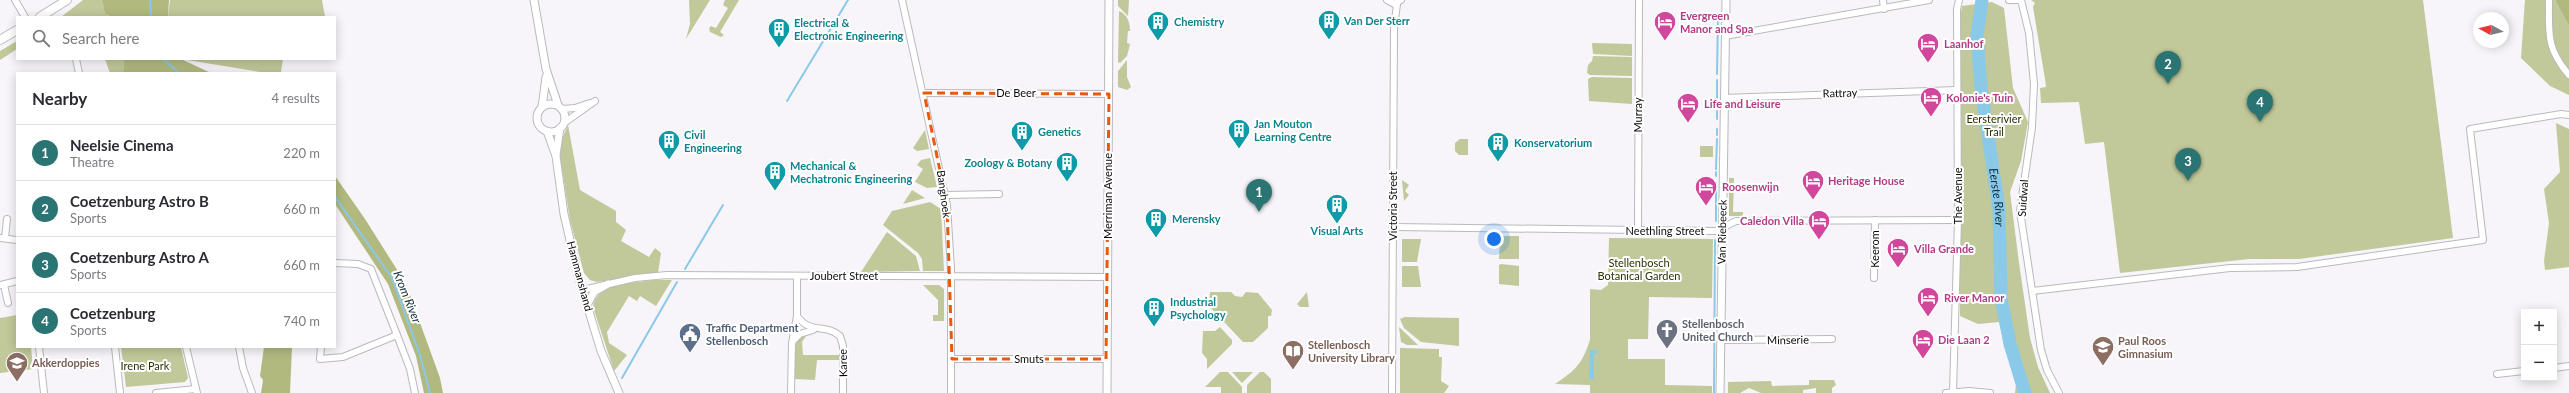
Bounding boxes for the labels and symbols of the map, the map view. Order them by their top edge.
building icon: Van Der Sterr [1316,8,1342,41]
building icon: Chemistry [1145,9,1171,42]
hotel icon: Evergreen Manor and Spa [1652,9,1678,42]
place label: Evergreen Manor and Spa [1680,9,1753,35]
north arrow [2473,12,2509,48]
place label: Van Der Sterr [1343,14,1411,27]
place label: Chemistry [1174,15,1224,28]
building icon: Electrical & Electronic Engineering [766,16,792,49]
place label: Electrical & Electronic Engineering [794,16,904,42]
hotel icon: Laanhof [1915,31,1941,64]
place label: Laanhof [1944,37,1983,50]
pin: 2 [2155,51,2181,84]
street label: Rattray [1822,85,1858,100]
hotel icon: Kolonie's Tuin [1918,85,1944,118]
street label: De Beer [996,86,1036,99]
pin: 4 [2247,89,2273,122]
hotel icon: Life and Leisure [1675,91,1701,124]
place label: Kolonie's Tuin [1946,91,2013,104]
street label: Murray [1631,97,1644,133]
place label: Life and Leisure [1704,97,1781,110]
park label: Eersterivier Trail [1966,112,2022,138]
building icon: Jan Mouton Learning Centre [1226,117,1252,150]
place label: Jan Mouton Learning Centre [1254,117,1332,143]
building icon: Genetics [1009,119,1035,152]
place label: Genetics [1038,125,1081,138]
building icon: Civil Engineering [656,128,682,161]
place label: Civil Engineering [684,128,742,154]
building icon: Konservatorium [1485,130,1511,163]
place label: Konservatorium [1514,136,1592,149]
pin: 3 [2175,148,2201,181]
building icon: Zoology & Botany [1054,150,1080,183]
street label: Merriman Avenue [1101,153,1114,239]
place label: Zoology & Botany [964,156,1052,169]
building icon: Mechanical & Mechatronic Engineering [762,159,788,192]
place label: Mechanical & Mechatronic Engineering [790,159,913,185]
street label: The Avenue [1951,167,1964,225]
water label: Eerste River [1986,167,2007,228]
hotel icon: Heritage House [1800,168,1826,201]
street label: Banghoek [935,169,954,219]
street label: Victoria Street [1386,171,1399,241]
hotel icon: Roosenwijn [1693,174,1719,207]
place label: Heritage House [1828,174,1905,187]
pin: 1 [1246,179,1272,212]
street label: Suidwal [2015,179,2030,217]
place label: Roosenwijn [1722,180,1779,193]
building icon: Visual Arts [1324,192,1350,225]
street label: Van Riebeeck [1714,199,1729,265]
building icon: Merensky [1143,206,1169,239]
hotel icon: Caledon Villa [1806,208,1832,241]
place label: Merensky [1172,212,1221,225]
place label: Caledon Villa [1740,214,1804,227]
place label: Visual Arts [1310,224,1364,237]
street label: Neethling Street [1626,224,1704,237]
your location [1484,229,1504,249]
street label: Keerom [1868,230,1881,268]
hotel icon: Villa Grande [1885,236,1911,269]
street label: Hammanshand [565,239,596,312]
place label: Villa Grande [1913,242,1974,255]
park label: Stellenbosch Botanical Garden [1598,256,1680,282]
water label: Krom River [390,269,425,326]
street label: Joubert Street [810,269,878,282]
hotel icon: River Manor [1915,285,1941,318]
place label: River Manor [1944,291,2005,304]
building icon: Industrial Psychology [1141,295,1167,328]
place label: Industrial Psychology [1170,295,1226,321]
church icon: Stellenbosch United Church [1654,317,1680,350]
place label: Stellenbosch United Church [1682,317,1753,343]
public building icon: Traffic Department Stellenbosch [677,321,703,354]
place label: Traffic Department Stellenbosch [706,321,800,347]
hotel icon: Die Laan 2 [1910,327,1936,360]
street label: Minserie [1767,333,1809,346]
place label: Die Laan 2 [1938,333,1990,346]
school or university icon: Paul Roos Gimnasium [2090,334,2116,367]
place label: Paul Roos Gimnasium [2118,334,2173,360]
library icon: Stellenbosch University Library [1280,338,1306,371]
place label: Stellenbosch University Library [1308,338,1395,364]
street label: Karee [836,349,849,377]
school or university icon: Akkerdoppies [4,350,30,383]
street label: Smuts [1014,352,1044,365]
place label: Akkerdoppies [31,356,100,369]
park label: Irene Park [121,359,170,372]

